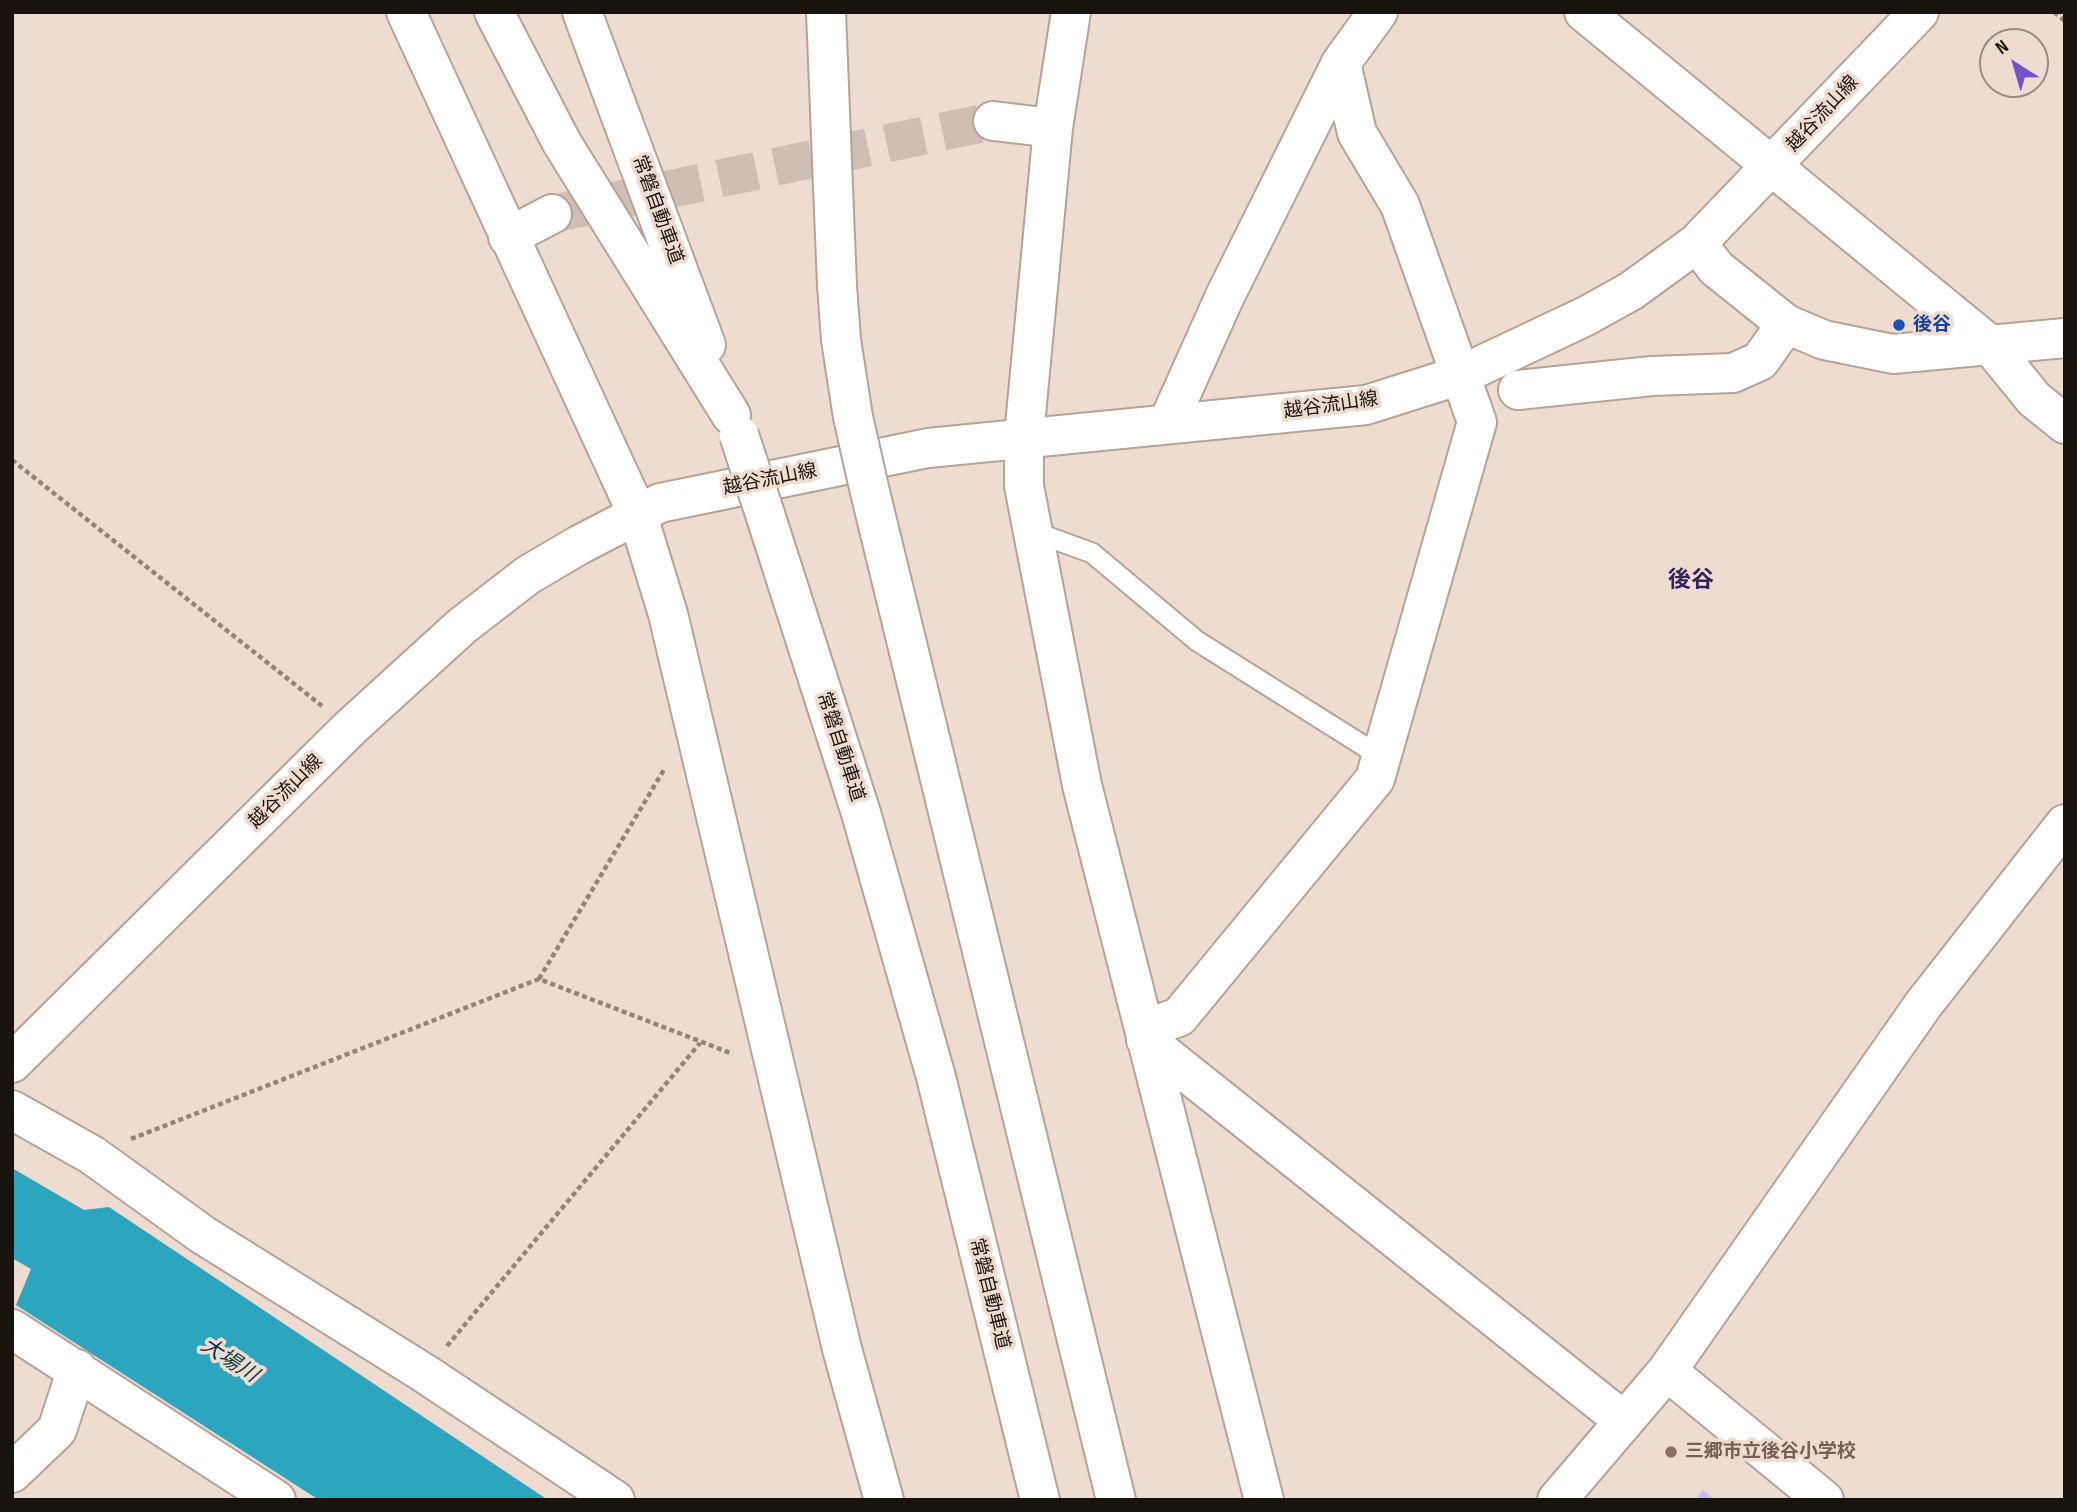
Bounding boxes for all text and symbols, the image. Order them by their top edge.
north arrow [1979,28,2049,98]
text: N [1991,35,2013,60]
street label: 越谷流山線 [1782,71,1864,157]
street label: 常磐自動車道 [627,153,687,267]
place label: 後谷 [1913,314,1951,336]
marker: 後谷 [1891,317,1907,333]
street label: 越谷流山線 [1282,388,1380,424]
street label: 越谷流山線 [721,460,819,500]
district label: 後谷 [1668,567,1714,595]
street label: 常磐自動車道 [812,689,868,805]
street label: 越谷流山線 [244,750,328,834]
street label: 常磐自動車道 [964,1236,1014,1352]
water label: 大場川 [196,1333,262,1389]
place label: 三郷市立後谷小学校 [1685,1441,1856,1463]
marker: 三郷市立後谷小学校 [1663,1444,1679,1460]

